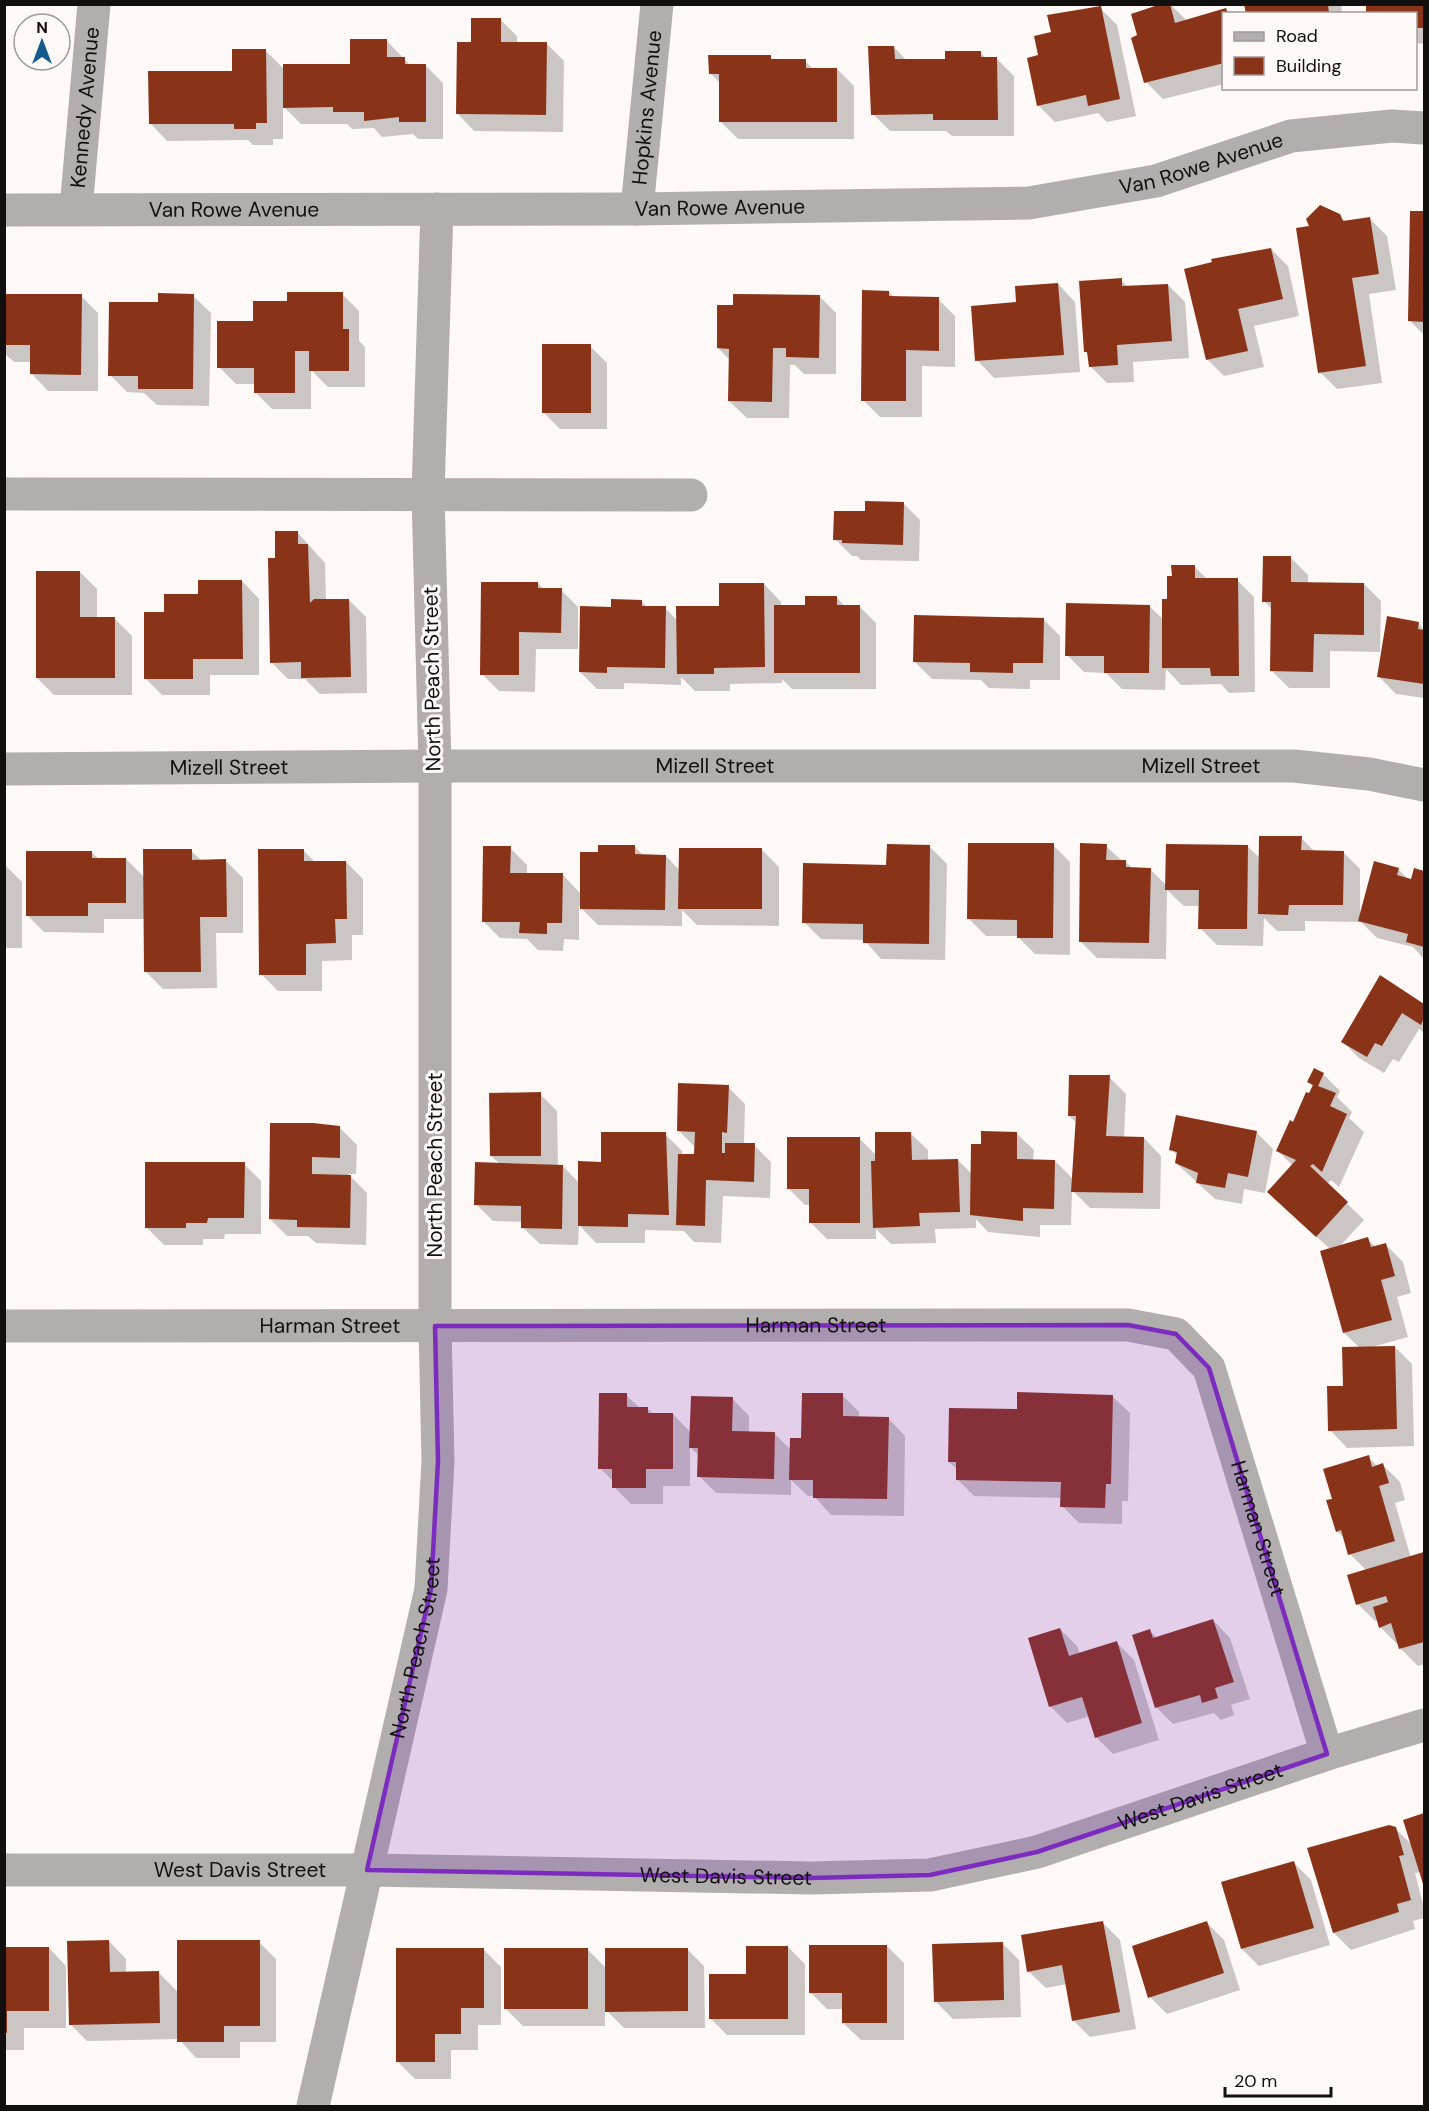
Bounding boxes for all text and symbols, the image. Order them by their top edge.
north arrow [12,12,72,72]
legend [1222,12,1417,90]
text: N [36,17,48,38]
text: Road [1276,24,1318,48]
street label: Kennedy Avenue [64,26,106,189]
street label: Hopkins Avenue [625,29,668,186]
text: Building [1276,54,1341,78]
street label: Van Rowe Avenue [1117,126,1287,201]
street label: Van Rowe Avenue [635,192,805,223]
street label: Van Rowe Avenue [149,196,319,224]
street label: North Peach Street [416,586,448,772]
street label: Mizell Street [656,752,774,780]
street label: Mizell Street [1142,752,1260,780]
street label: Mizell Street [170,753,288,782]
street label: North Peach Street [421,1073,449,1257]
street label: Harman Street [746,1311,886,1339]
street label: Harman Street [260,1312,400,1340]
street label: Harman Street [1224,1457,1292,1600]
street label: North Peach Street [383,1556,447,1741]
street label: West Davis Street [1114,1756,1287,1838]
street label: West Davis Street [154,1856,326,1884]
street label: West Davis Street [639,1861,812,1892]
scale bar [1225,2060,1332,2098]
text: 20 m [1234,2069,1277,2093]

